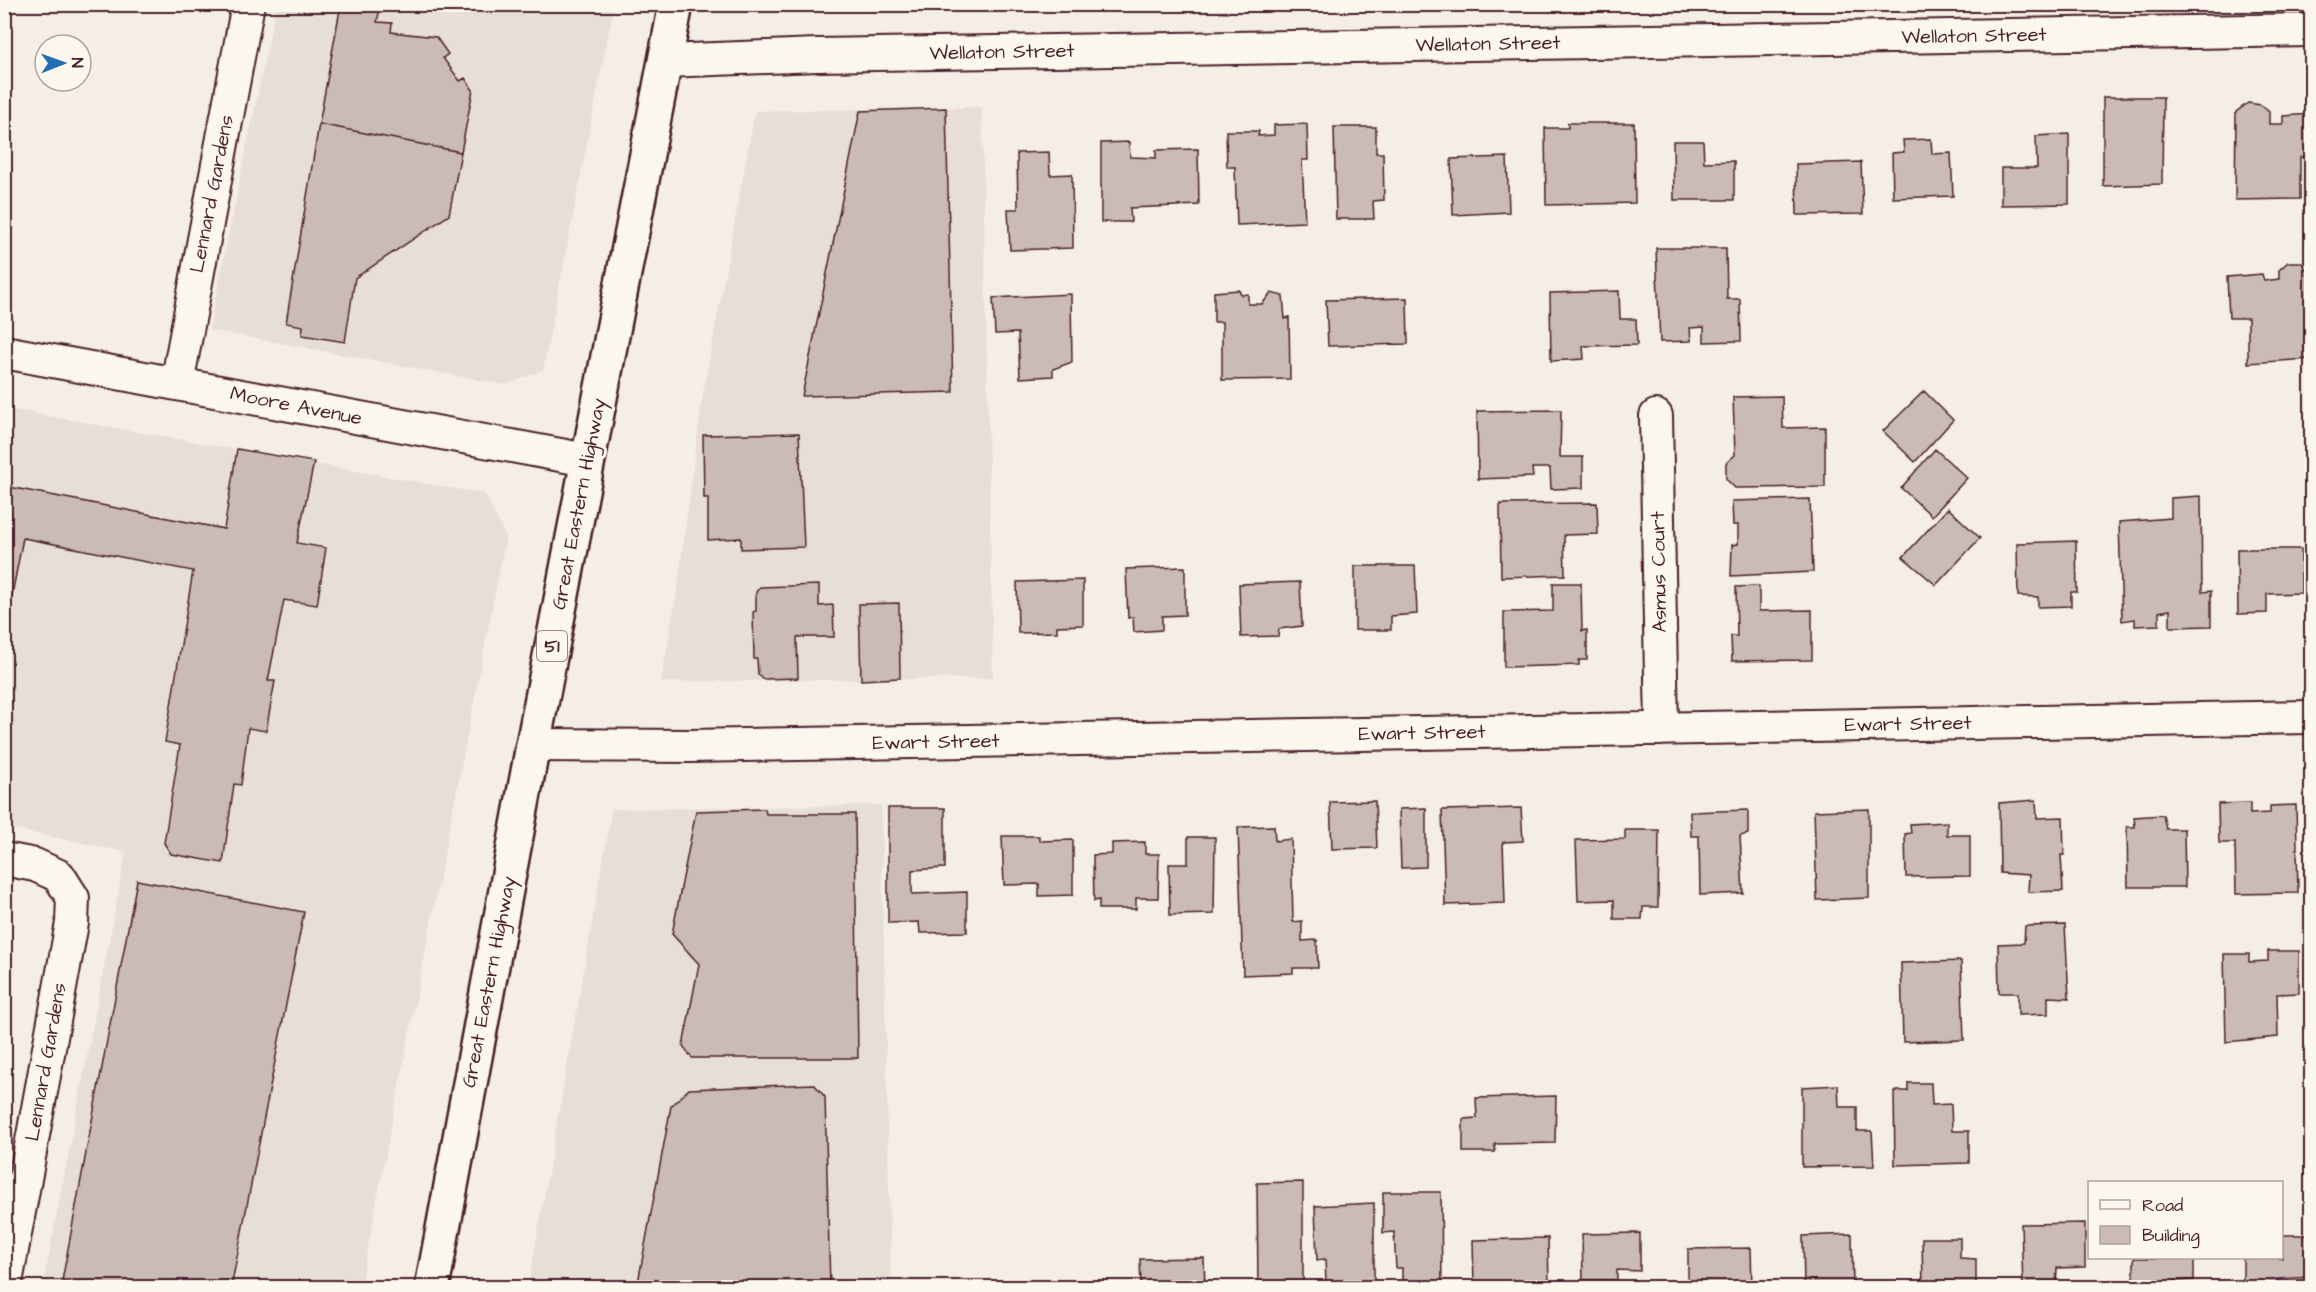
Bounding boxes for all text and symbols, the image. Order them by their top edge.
street label: Wellaton Street [1901,21,2047,51]
street label: Wellaton Street [1415,29,1561,59]
north arrow [33,33,93,93]
street label: Wellaton Street [929,37,1075,67]
text: N [66,58,88,68]
street label: Lennard Gardens [183,113,241,275]
street label: Moore Avenue [228,379,365,433]
street label: Great Eastern Highway [545,396,614,612]
street label: Asmus Court [1644,511,1674,633]
road number: 51 [537,631,567,661]
street label: Ewart Street [1844,709,1972,739]
street label: Ewart Street [1358,718,1486,748]
street label: Ewart Street [872,727,1000,757]
street label: Great Eastern Highway [455,874,524,1090]
street label: Lennard Gardens [18,981,74,1143]
legend [2088,1181,2283,1259]
text: Road [2142,1193,2183,1218]
text: Building [2142,1223,2200,1249]

